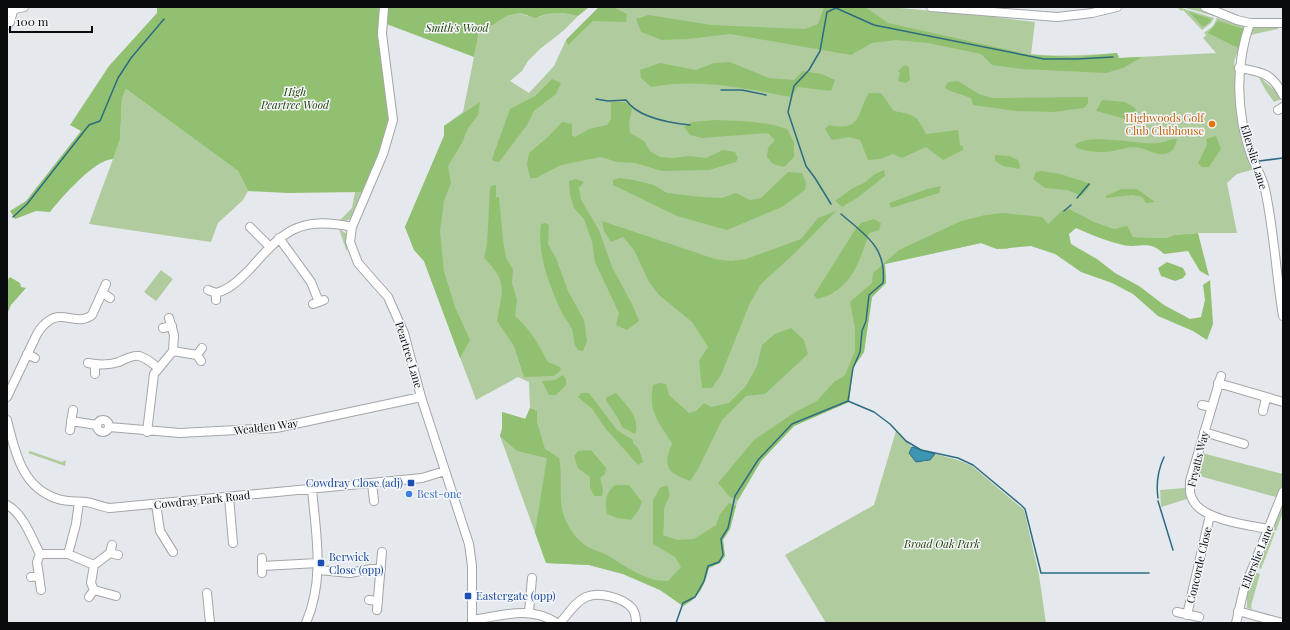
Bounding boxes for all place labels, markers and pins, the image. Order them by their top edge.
place label: Highwoods Golf Club Clubhouse [1125,110,1205,138]
marker: Highwoods Golf Club Clubhouse [1207,119,1217,129]
place label: Cowdray Close (adj) [306,475,403,490]
marker: Cowdray Close (adj) [406,478,416,488]
place label: Best-one [417,486,462,501]
marker: Best-one [404,489,414,499]
place label: Berwick Close (opp) [329,549,384,577]
marker: Berwick Close (opp) [316,558,326,568]
place label: Eastergate (opp) [476,588,555,603]
marker: Eastergate (opp) [463,591,473,601]

